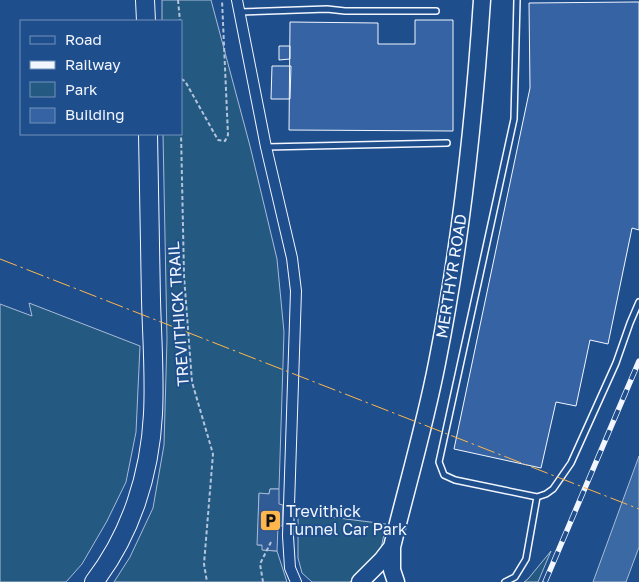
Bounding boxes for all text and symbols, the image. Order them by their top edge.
legend [20,20,182,135]
text: Road [65,30,102,48]
text: Railway [65,55,121,73]
text: Park [65,80,98,98]
text: Building [65,105,125,123]
street label: MERTHYR ROAD [431,212,471,340]
street label: TREVITHICK TRAIL [163,241,193,387]
place label: Trevithick Tunnel Car Park [286,501,407,539]
parking icon: Trevithick Tunnel Car Park [258,508,282,532]

